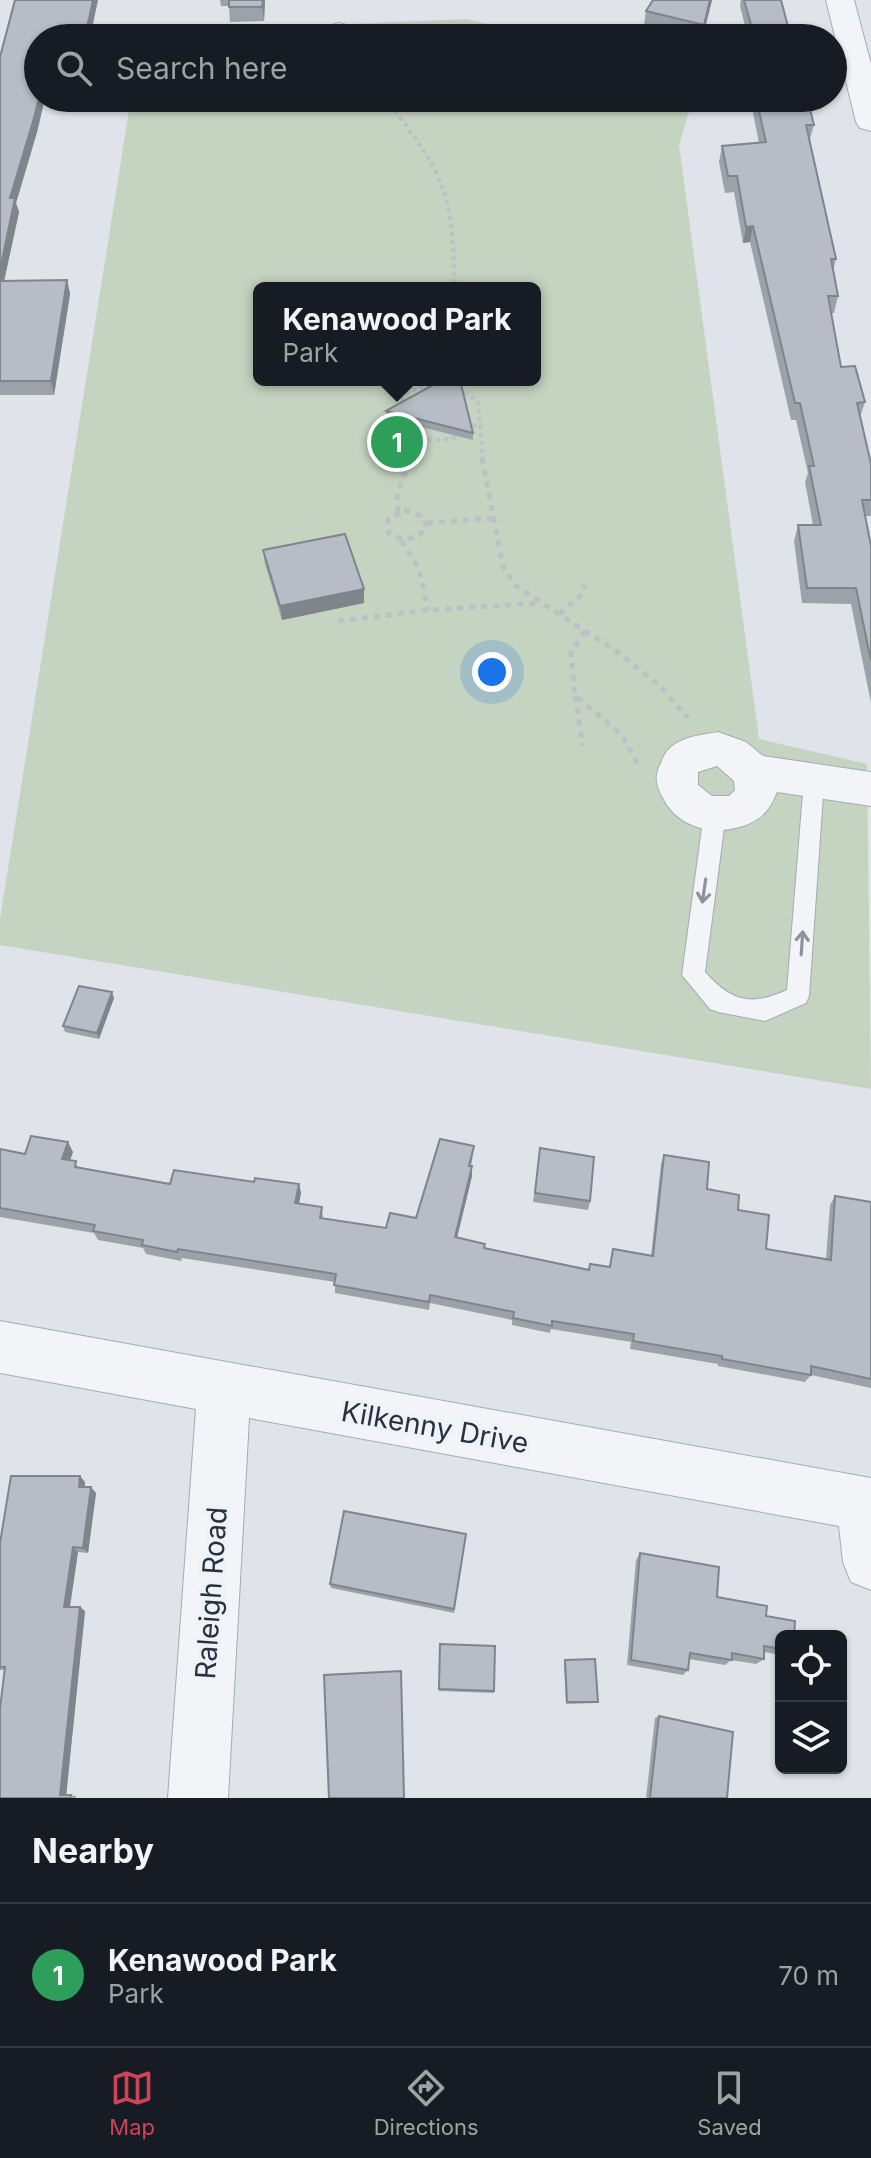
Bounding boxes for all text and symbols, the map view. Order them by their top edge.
search box [24,24,847,112]
icon: search [52,46,96,90]
text: Search here [116,50,288,86]
popup [253,282,541,386]
text: Kenawood Park [283,301,511,337]
text: Park [283,337,338,368]
pin: 1 [371,412,423,472]
your location [472,652,512,692]
one-way arrow [696,878,711,903]
one-way arrow [795,930,810,957]
street label: Kilkenny Drive [339,1394,531,1460]
street label: Raleigh Road [188,1506,234,1680]
map controls [775,1630,847,1774]
button: locate [775,1630,847,1702]
button: layers [775,1702,847,1774]
text: Nearby [32,1830,154,1871]
text: Kenawood Park [108,1942,337,1978]
text: 1 [52,1960,64,1991]
text: 70 m [778,1960,839,1991]
text: Park [108,1978,164,2009]
tab: Map [109,2066,155,2140]
tab: Directions [374,2066,479,2140]
tab: Saved [697,2066,762,2140]

